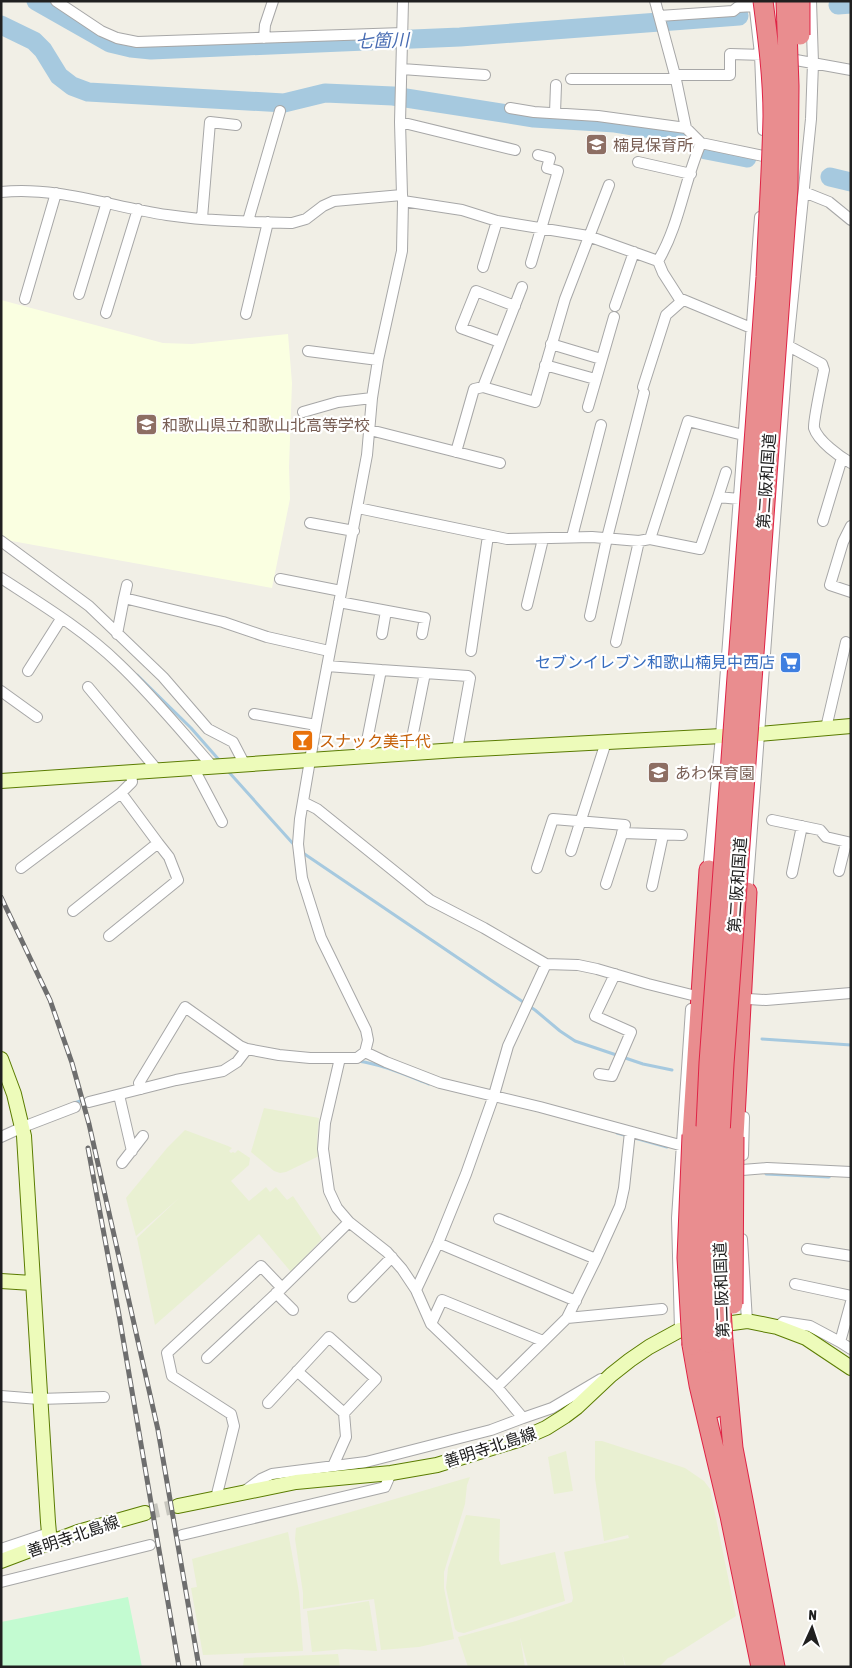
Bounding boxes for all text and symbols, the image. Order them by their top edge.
water label: 七箇川 [355,29,411,52]
school or university icon: 楠見保育所 [585,133,609,157]
place label: 楠見保育所 [613,136,693,154]
school or university icon: 和歌山県立和歌山北高等学校 [134,413,158,437]
place label: 和歌山県立和歌山北高等学校 [162,416,370,434]
street label: 第二阪和国道 [754,432,778,530]
supermarket icon: セブンイレブン和歌山楠見中西店 [779,650,803,674]
place label: セブンイレブン和歌山楠見中西店 [535,653,775,671]
bar icon: スナック美千代 [291,729,315,753]
place label: スナック美千代 [319,732,431,750]
school or university icon: あわ保育園 [647,761,671,785]
place label: あわ保育園 [675,764,755,782]
street label: 第二阪和国道 [725,836,749,934]
street label: 第二阪和国道 [710,1242,732,1338]
street label: 善明寺北島線 [442,1424,538,1470]
street label: 善明寺北島線 [25,1512,121,1560]
north arrow [787,1603,837,1653]
text: N [808,1607,817,1623]

